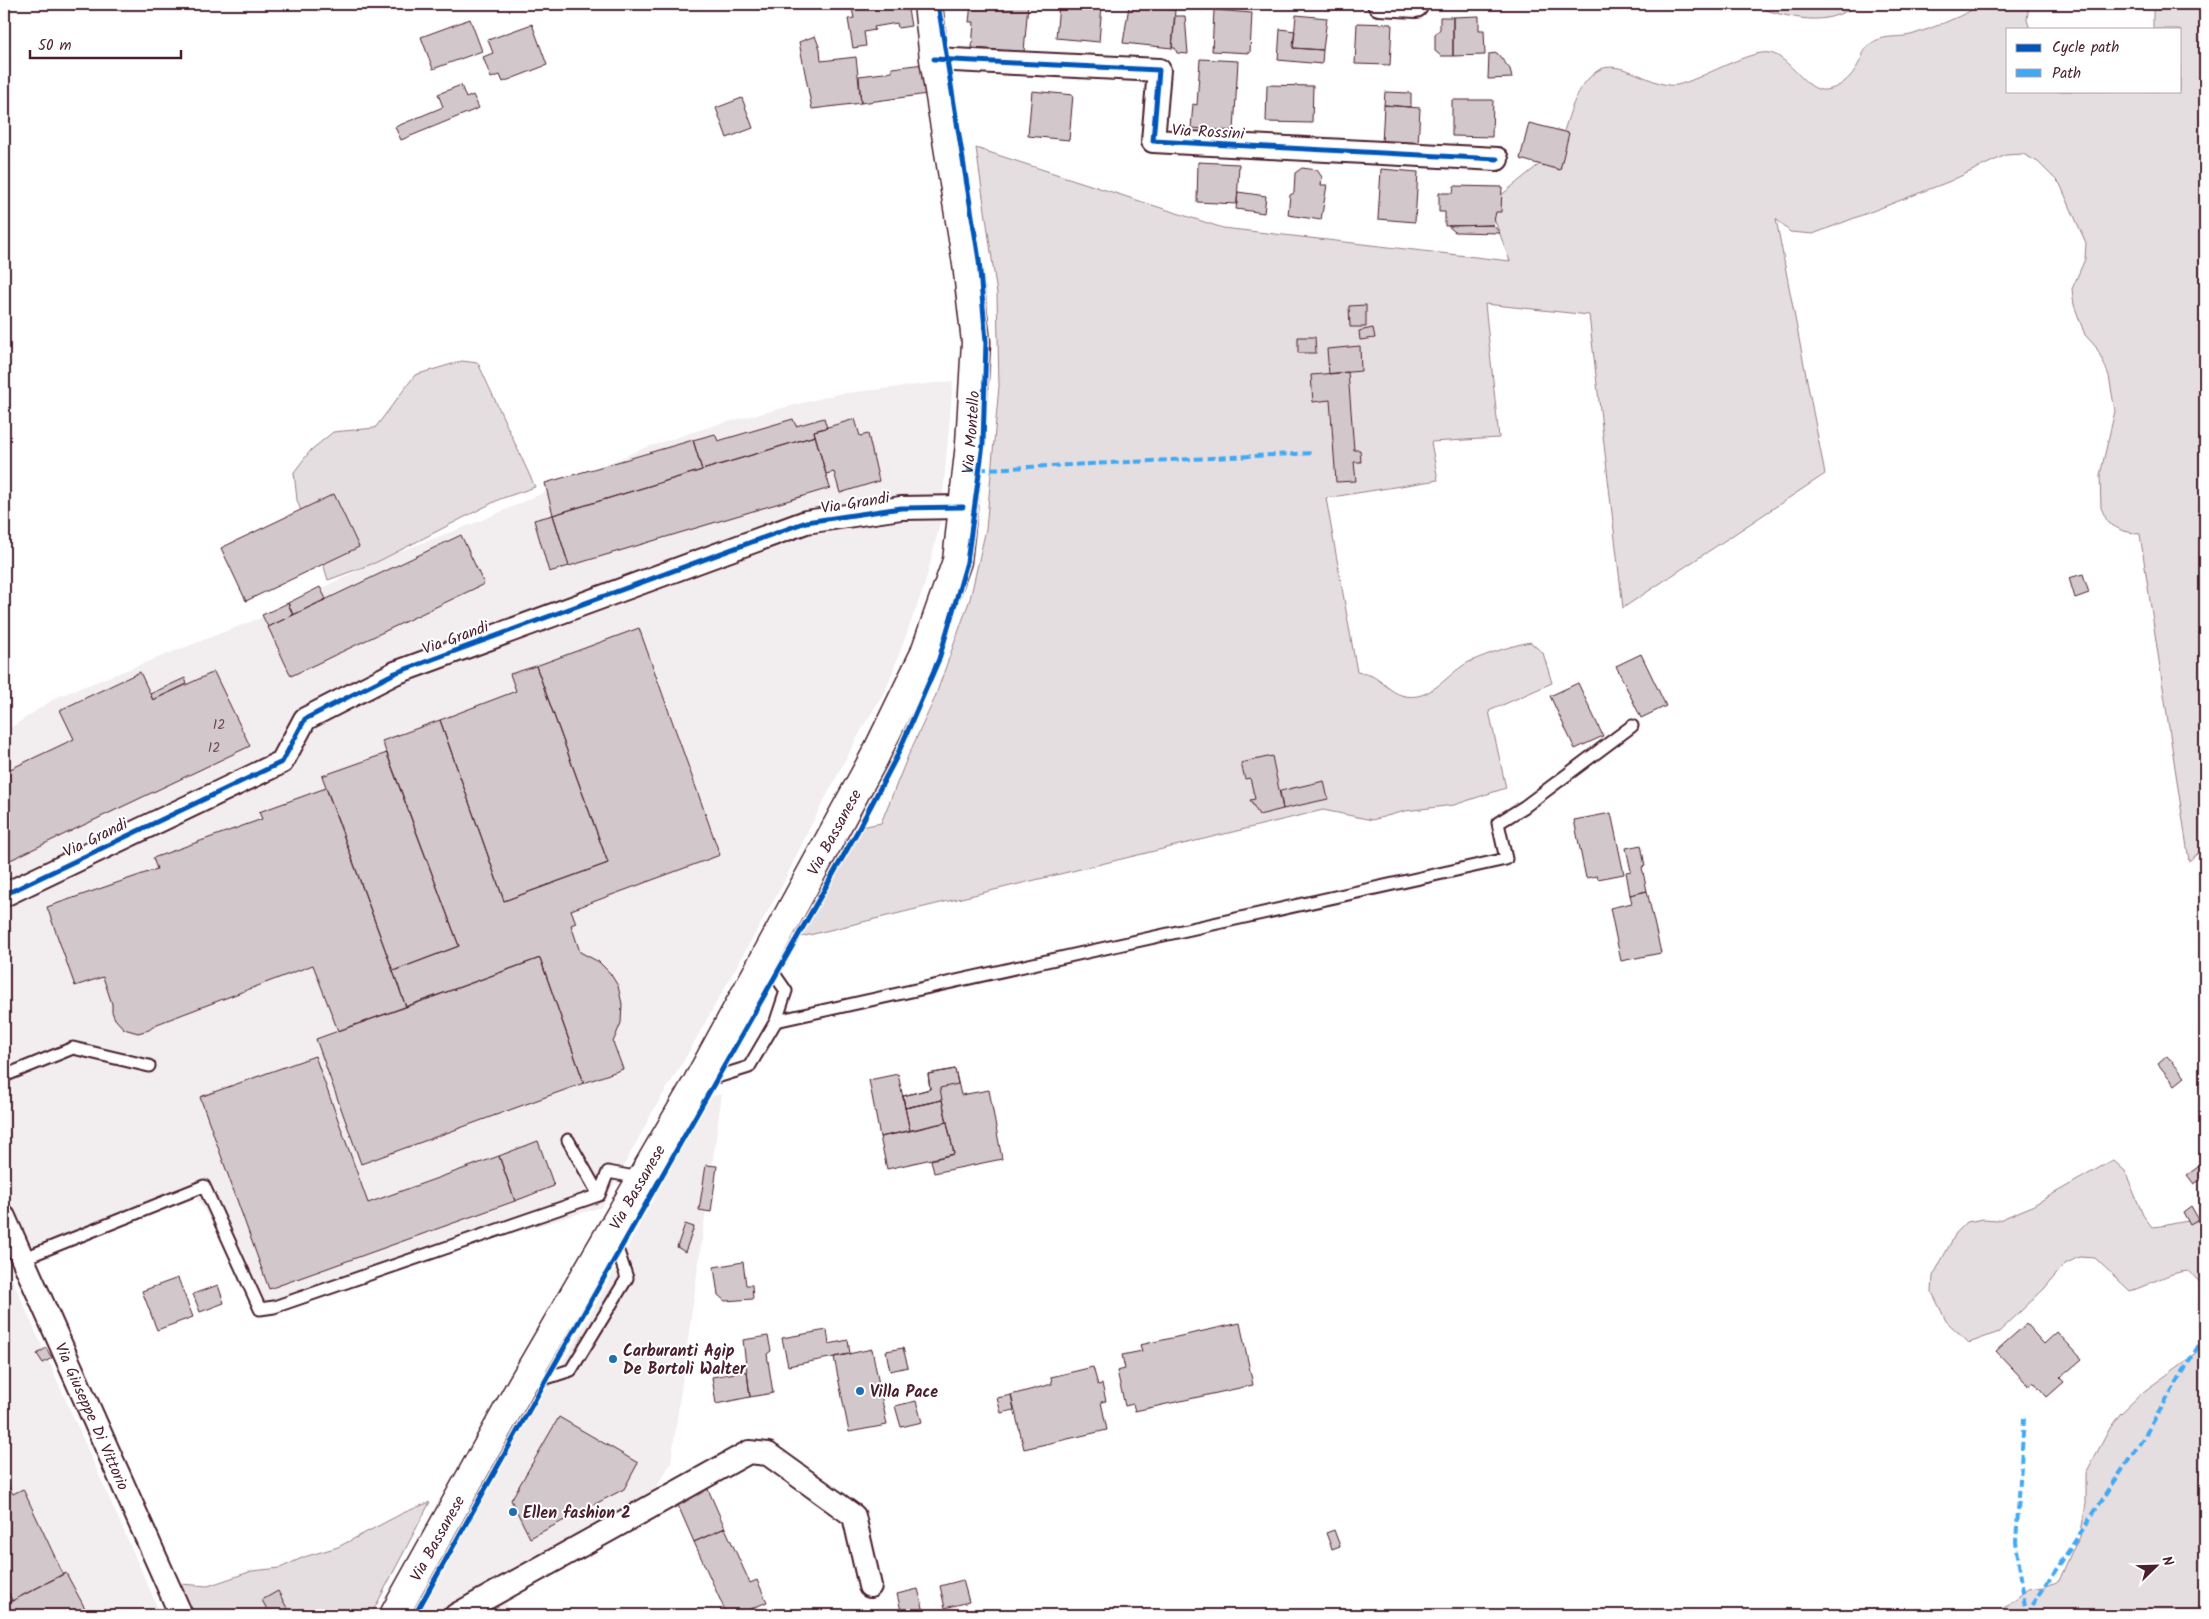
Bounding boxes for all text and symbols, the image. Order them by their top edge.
scale bar [30,28,181,60]
legend [2006,28,2182,92]
text: 50 m [38,34,72,58]
text: Cycle path [2052,36,2119,60]
text: Path [2052,62,2081,86]
street label: Via Rossini [1171,118,1246,147]
street label: Via Montello [956,390,987,475]
street label: Via Grandi [819,486,893,521]
street label: Via Grandi [419,614,493,662]
house number: 12 [213,714,225,736]
house number: 12 [208,737,220,759]
street label: Via Bassanese [801,785,869,880]
street label: Via Grandi [59,811,133,865]
street label: Via Bassanese [603,1140,673,1235]
street label: Via Giuseppe Di Vittorio [47,1339,135,1495]
place label: Carburanti Agip De Bortoli Walter [623,1339,747,1382]
marker: Carburanti Agip De Bortoli Walter [607,1353,619,1365]
place label: Villa Pace [870,1380,938,1405]
marker: Villa Pace [854,1385,866,1397]
street label: Via Bassanese [404,1491,472,1586]
place label: Ellen fashion 2 [523,1501,631,1526]
marker: Ellen fashion 2 [507,1506,519,1518]
north arrow [2132,1542,2182,1592]
text: N [2155,1553,2179,1570]

